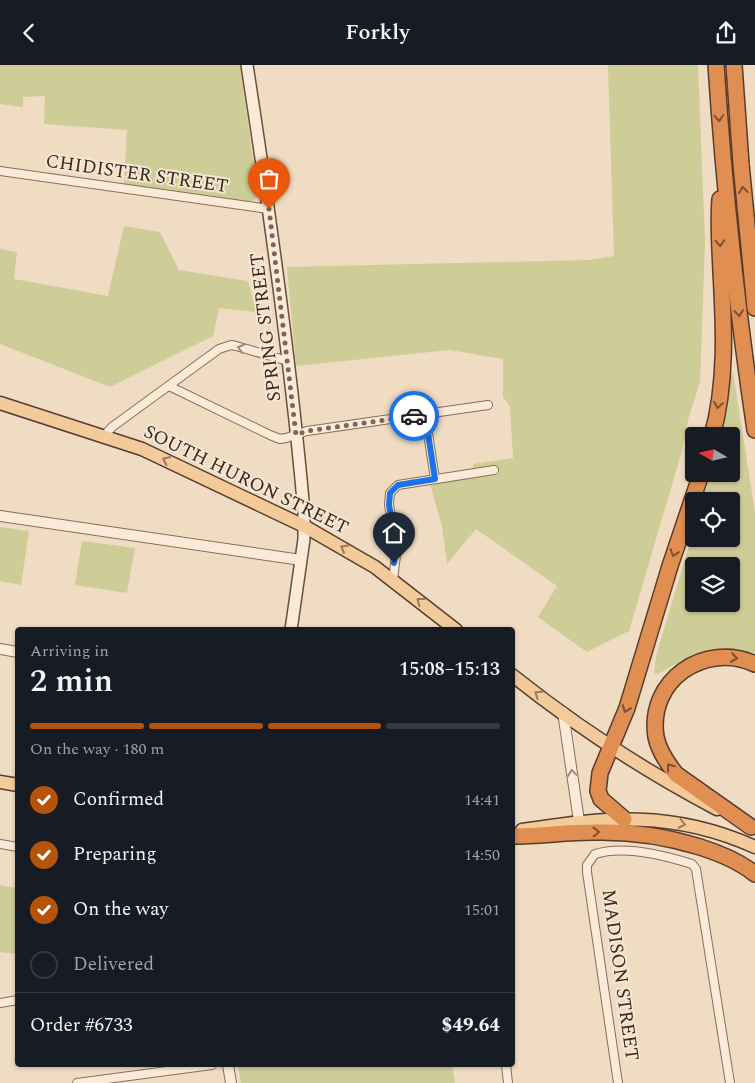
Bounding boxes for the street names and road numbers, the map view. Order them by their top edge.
street label: CHIDISTER STREET [44,147,230,201]
street label: SPRING STREET [242,251,290,403]
street label: SOUTH HURON STREET [138,418,354,542]
street label: MADISON STREET [594,887,646,1063]

